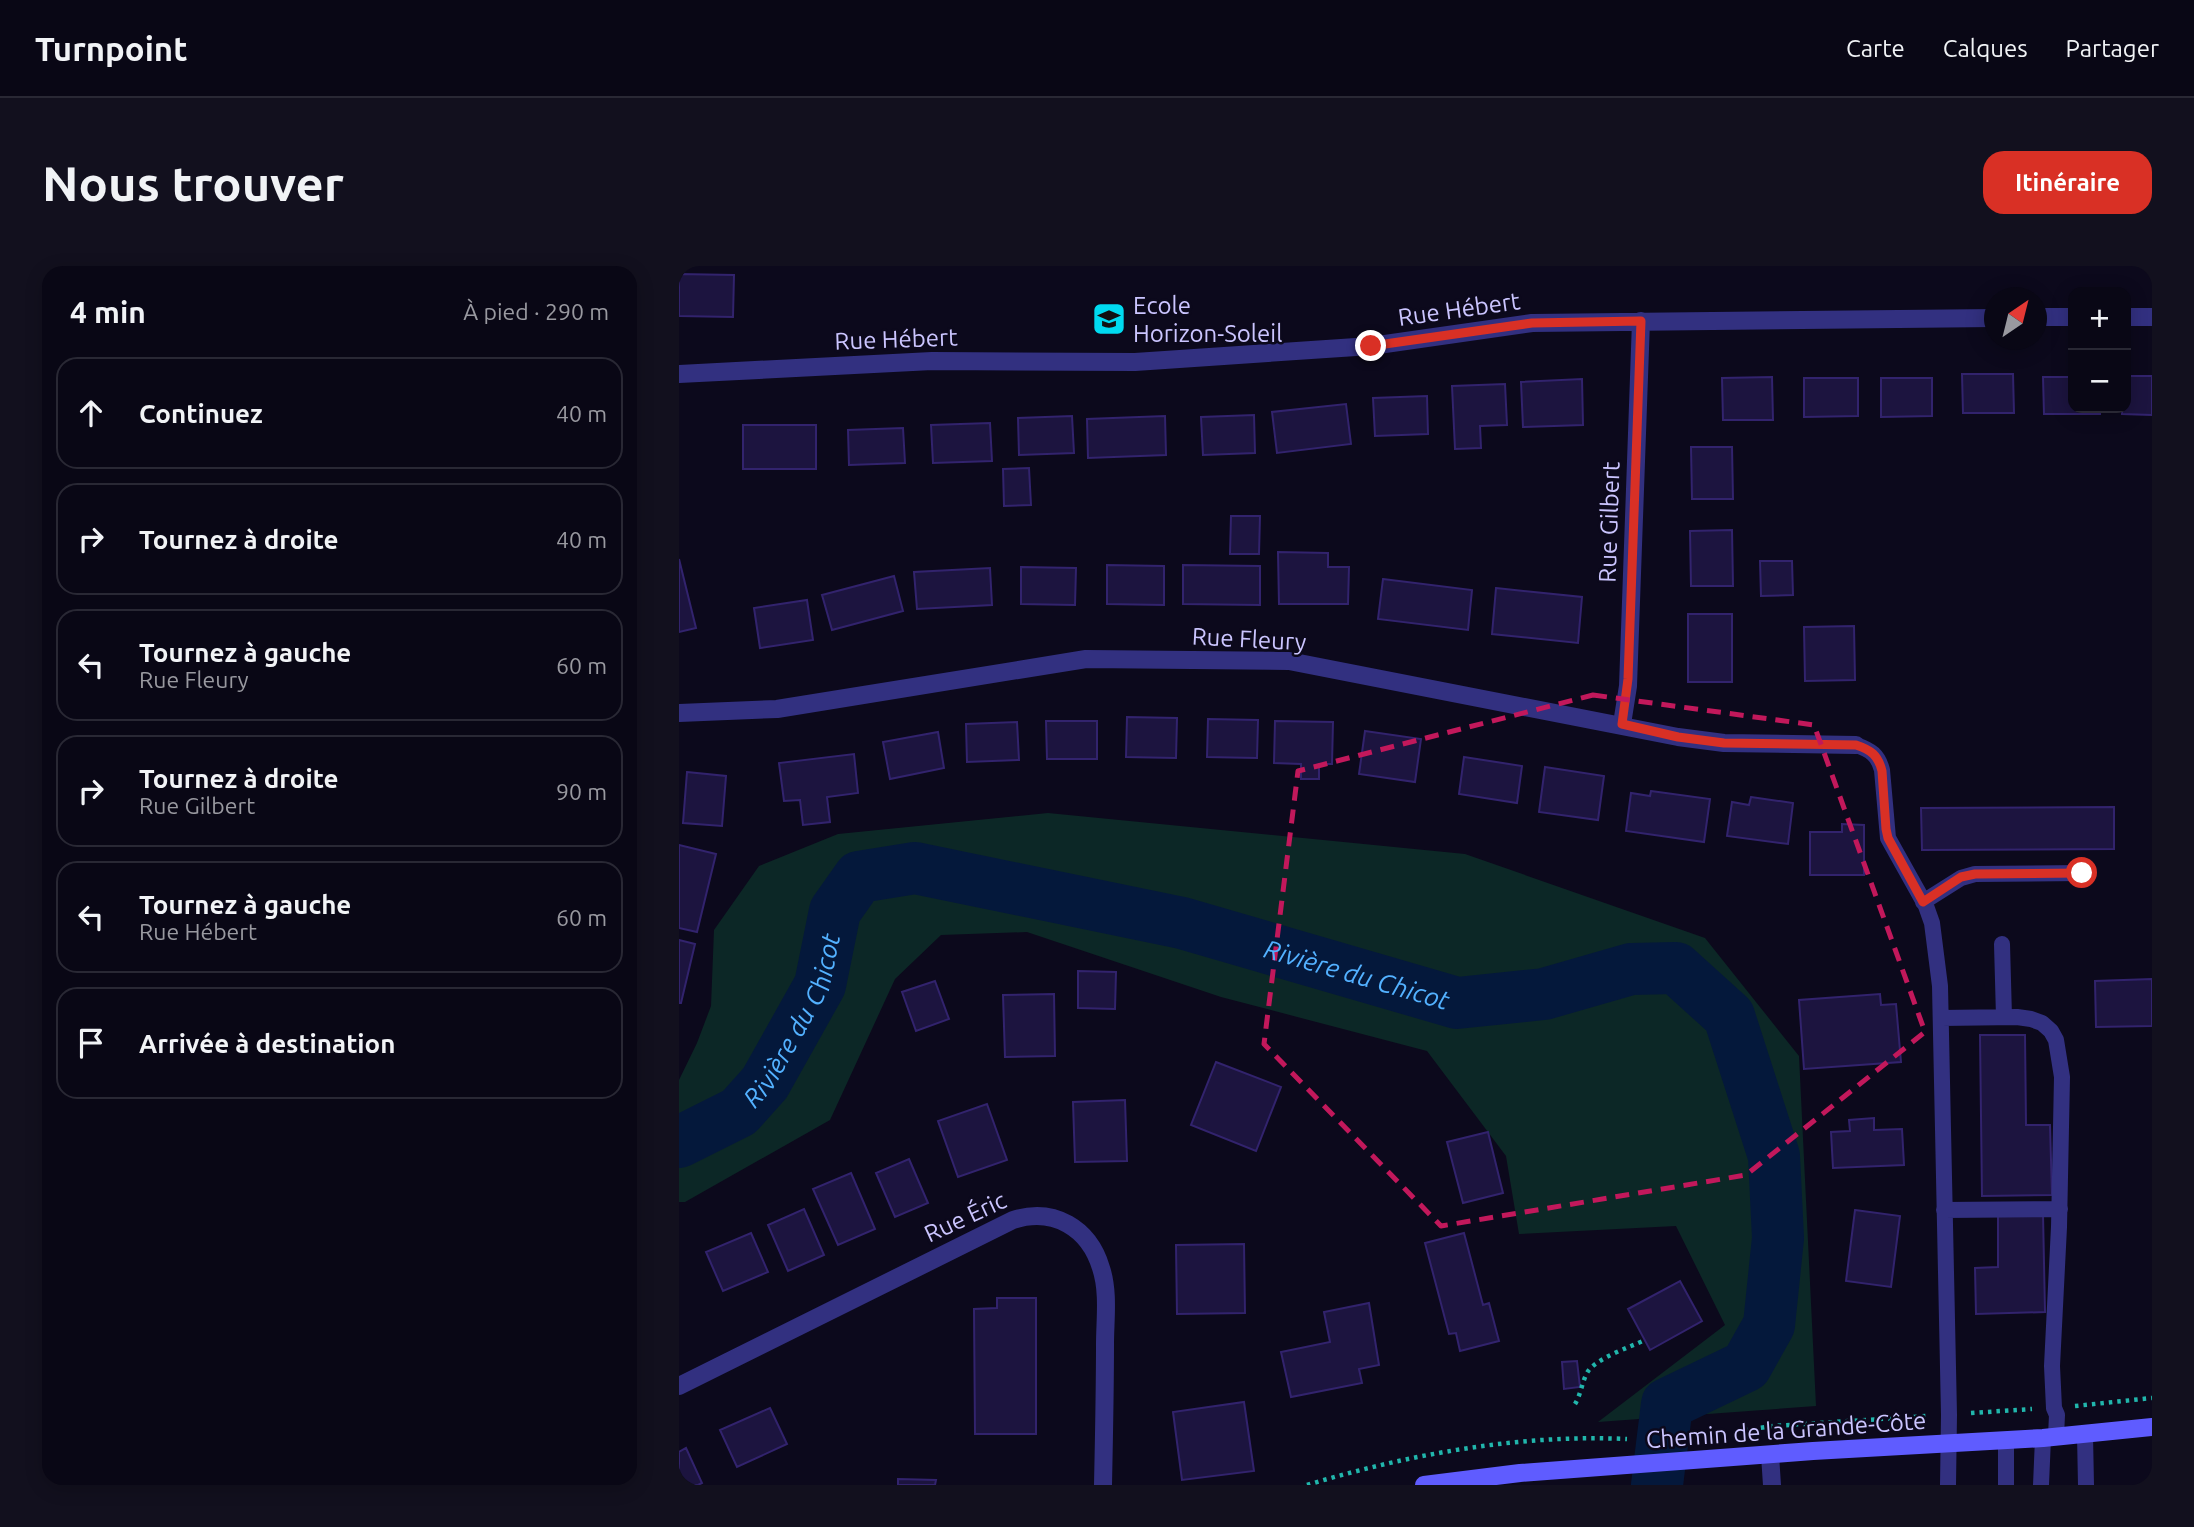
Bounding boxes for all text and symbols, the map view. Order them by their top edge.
text: Turnpoint [35,30,187,67]
text: Carte [1846,35,1905,62]
text: Calques [1943,35,2028,62]
text: Partager [2066,35,2159,62]
button: Itinéraire [1983,151,2152,214]
text: Nous trouver [42,155,344,210]
street label: Rue Hébert [1396,287,1522,331]
north arrow [1984,287,2047,350]
map controls [2068,287,2131,413]
button: + [2068,287,2131,350]
place label: Ecole Horizon-Soleil [1133,292,1282,347]
text: 4 min [70,295,146,329]
text: À pied · 290 m [463,299,609,324]
school or university icon: Ecole Horizon-Soleil [1090,300,1128,338]
street label: Rue Hébert [834,323,959,355]
route end [1355,330,1386,361]
button: − [2068,350,2131,413]
icon: ahead [72,394,110,432]
text: Continuez [139,399,263,428]
text: 40 m [556,401,607,426]
street label: Rue Gilbert [1593,460,1625,583]
icon: right [72,520,110,558]
text: Tournez à droite [139,525,338,554]
text: 40 m [556,527,607,552]
street label: Rue Fleury [1191,623,1307,655]
text: Tournez à gauche [139,638,351,667]
icon: left [72,646,110,684]
text: 60 m [556,653,607,678]
text: Rue Fleury [139,667,249,692]
text: Tournez à droite [139,764,338,793]
icon: right [72,772,110,810]
text: 90 m [556,779,607,804]
text: Rue Gilbert [139,793,255,818]
route start [2066,857,2097,888]
text: Tournez à gauche [139,890,351,919]
icon: left [72,898,110,936]
text: 60 m [556,905,607,930]
text: Rue Hébert [139,919,257,944]
water label: Rivière du Chicot [736,930,845,1113]
water label: Rivière du Chicot [1261,933,1454,1015]
icon: arrive [72,1024,110,1062]
text: Arrivée à destination [139,1029,395,1058]
street label: Rue Éric [919,1185,1010,1248]
street label: Chemin de la Grande-Côte [1645,1407,1927,1453]

